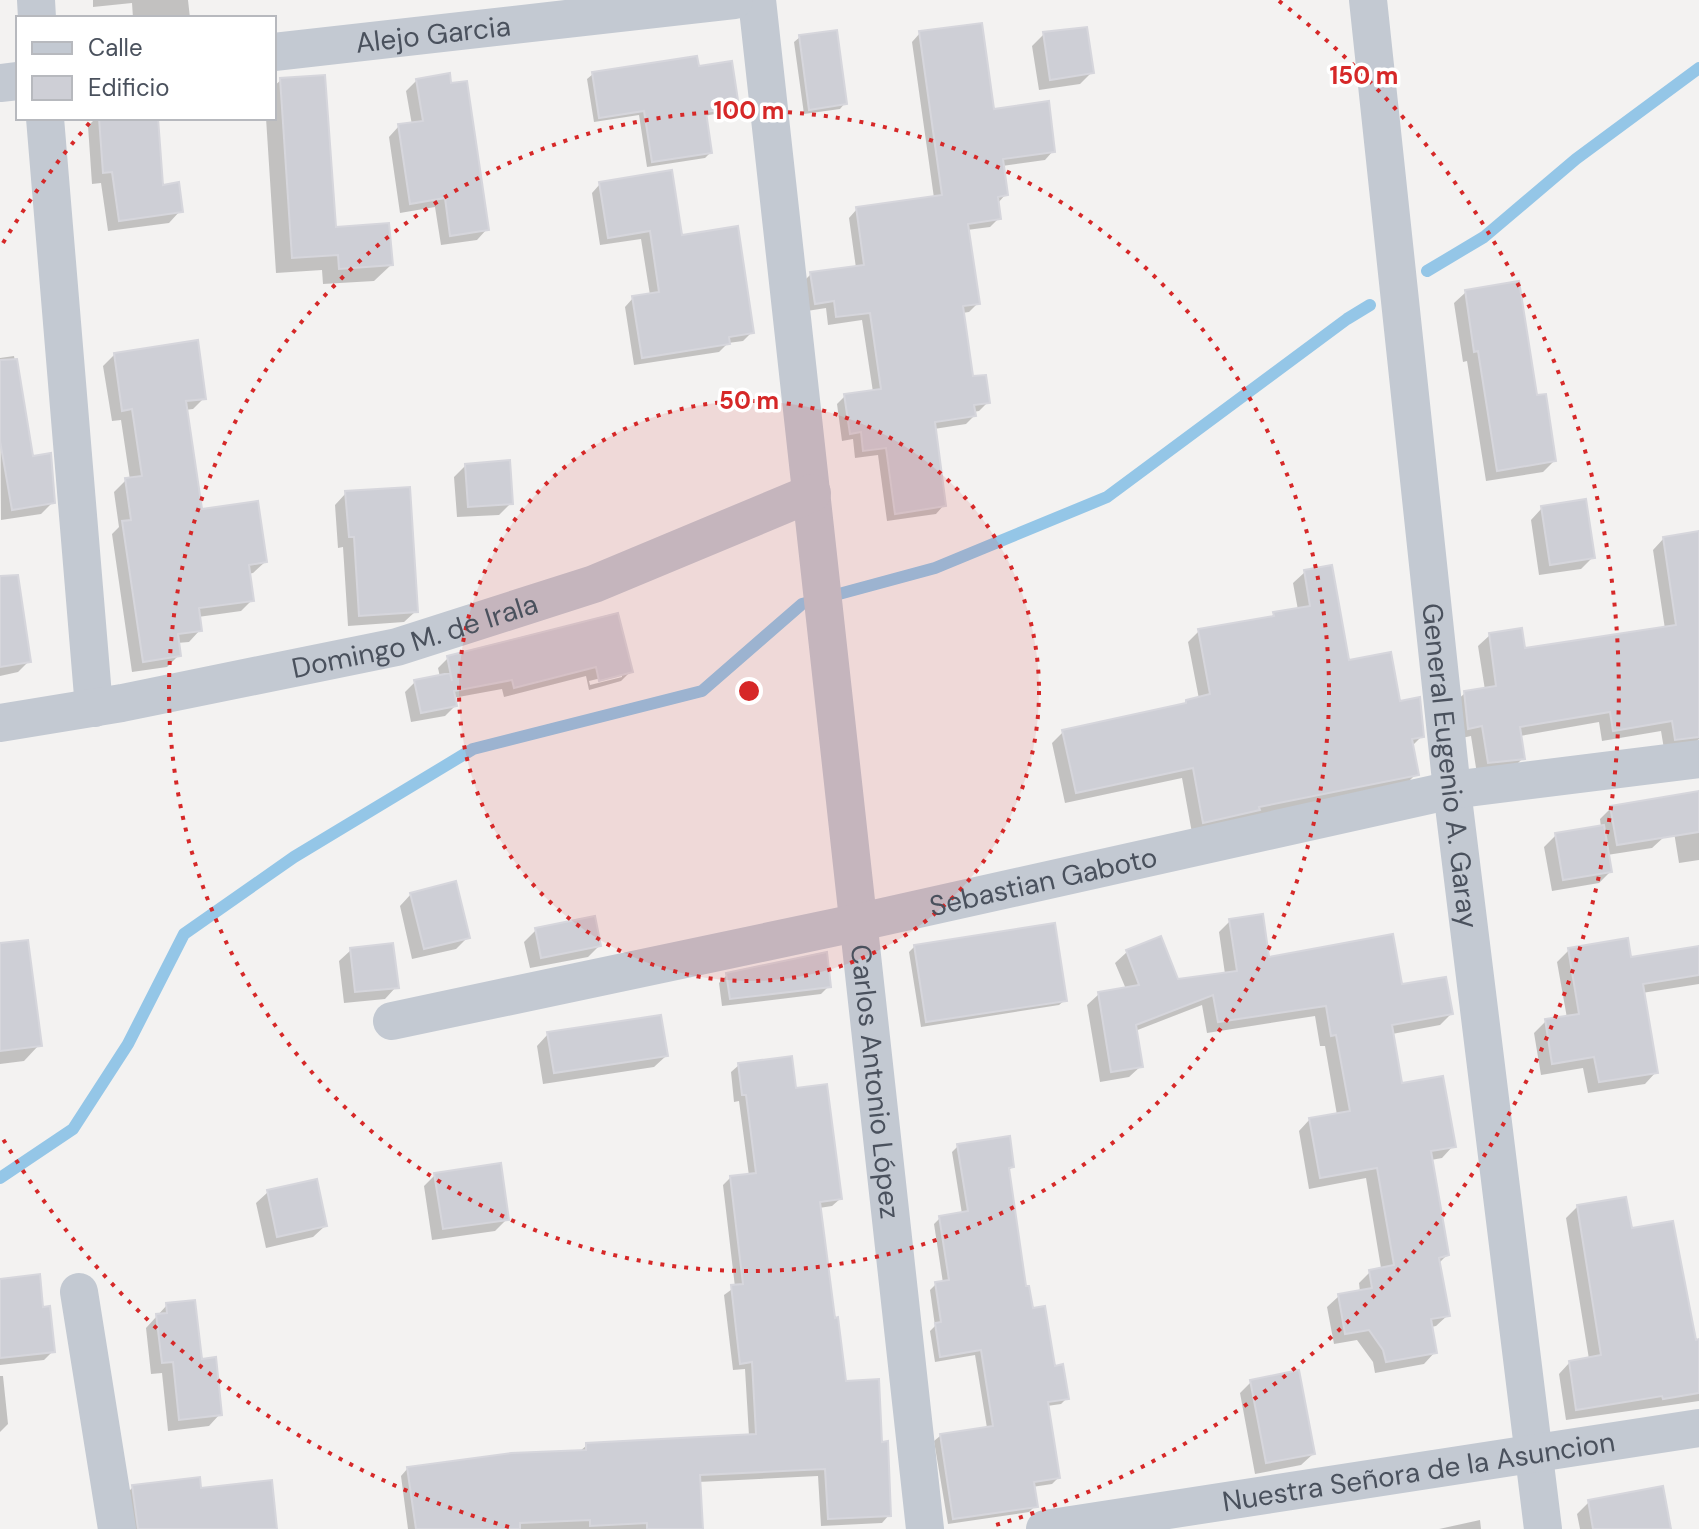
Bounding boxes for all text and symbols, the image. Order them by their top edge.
street label: Alejo Garcia [353,7,513,61]
legend [16,16,276,120]
text: Calle [88,32,143,63]
text: 150 m [1330,60,1398,91]
text: Edificio [88,72,170,103]
text: 100 m [714,95,784,126]
text: 50 m [719,385,779,416]
street label: Domingo M. de Irala [288,585,542,687]
street label: General Eugenio A. Garay [1414,601,1487,930]
centre of rings [735,677,763,705]
street label: Sebastian Gaboto [926,838,1160,924]
street label: Carlos Antonio López [842,942,909,1221]
street label: Nuestra Señora de la Asuncion [1220,1423,1617,1520]

